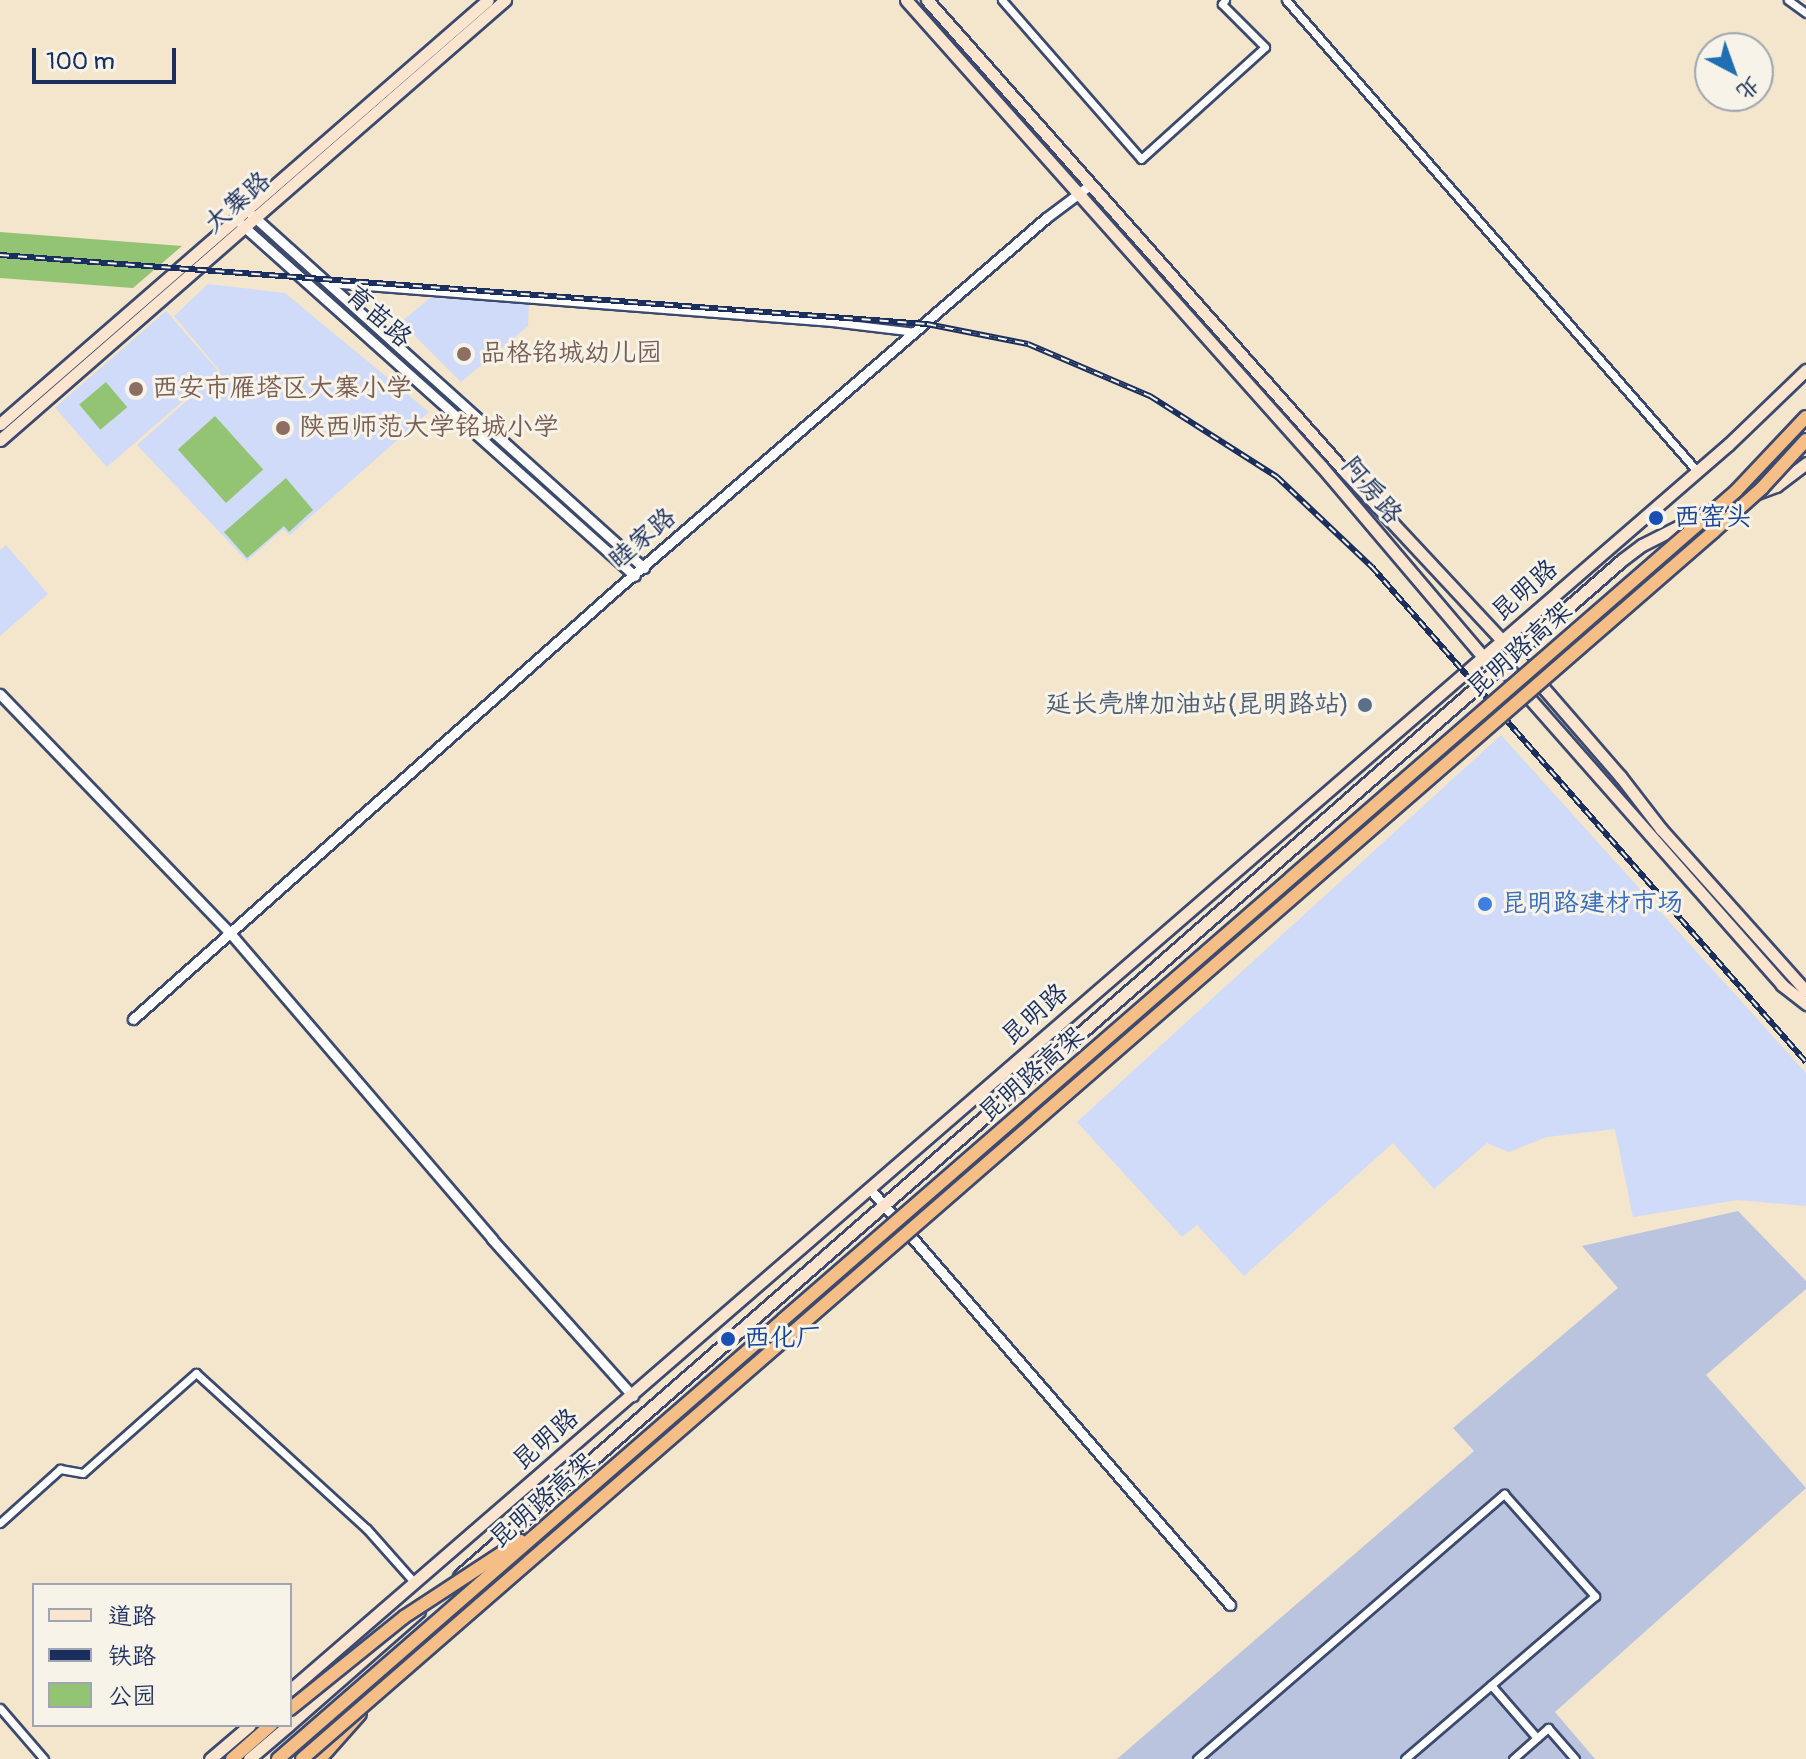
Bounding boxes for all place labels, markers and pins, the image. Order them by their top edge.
place label: 品格铭城幼儿园 [480,338,662,370]
marker: 品格铭城幼儿园 [455,345,473,363]
place label: 西安市雁塔区大寨小学 [152,373,412,405]
marker: 西安市雁塔区大寨小学 [127,380,145,398]
place label: 陕西师范大学铭城小学 [299,412,559,444]
marker: 陕西师范大学铭城小学 [274,419,292,437]
place label: 西窑头 [1674,502,1752,534]
marker: 西窑头 [1645,507,1667,529]
place label: 延长壳牌加油站(昆明路站) [1046,689,1349,721]
marker: 延长壳牌加油站(昆明路站) [1356,696,1374,714]
place label: 昆明路建材市场 [1501,888,1683,920]
marker: 昆明路建材市场 [1476,895,1494,913]
place label: 西化厂 [744,1323,822,1355]
marker: 西化厂 [719,1330,737,1348]

